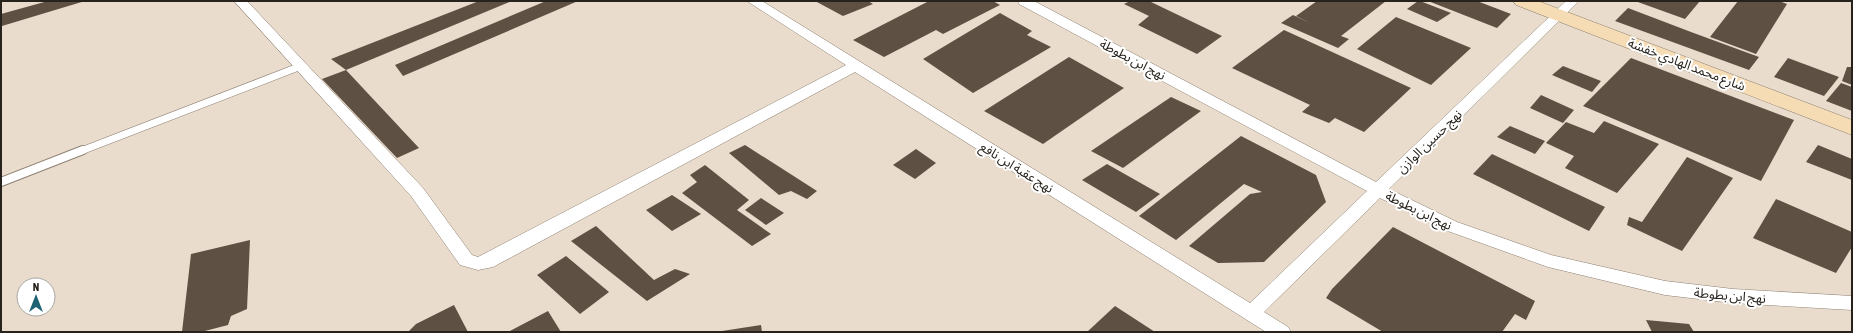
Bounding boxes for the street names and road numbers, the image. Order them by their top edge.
street label: شارع محمد الهادي خفشة [1625,35,1748,97]
street label: نهج ابن بطوطة [1096,36,1168,86]
street label: نهج حسين الوازن [1394,107,1467,178]
street label: نهج عقبة ابن نافع [976,139,1056,199]
street label: نهج ابن بطوطة [1382,188,1454,236]
street label: نهج ابن بطوطة [1693,285,1767,309]

